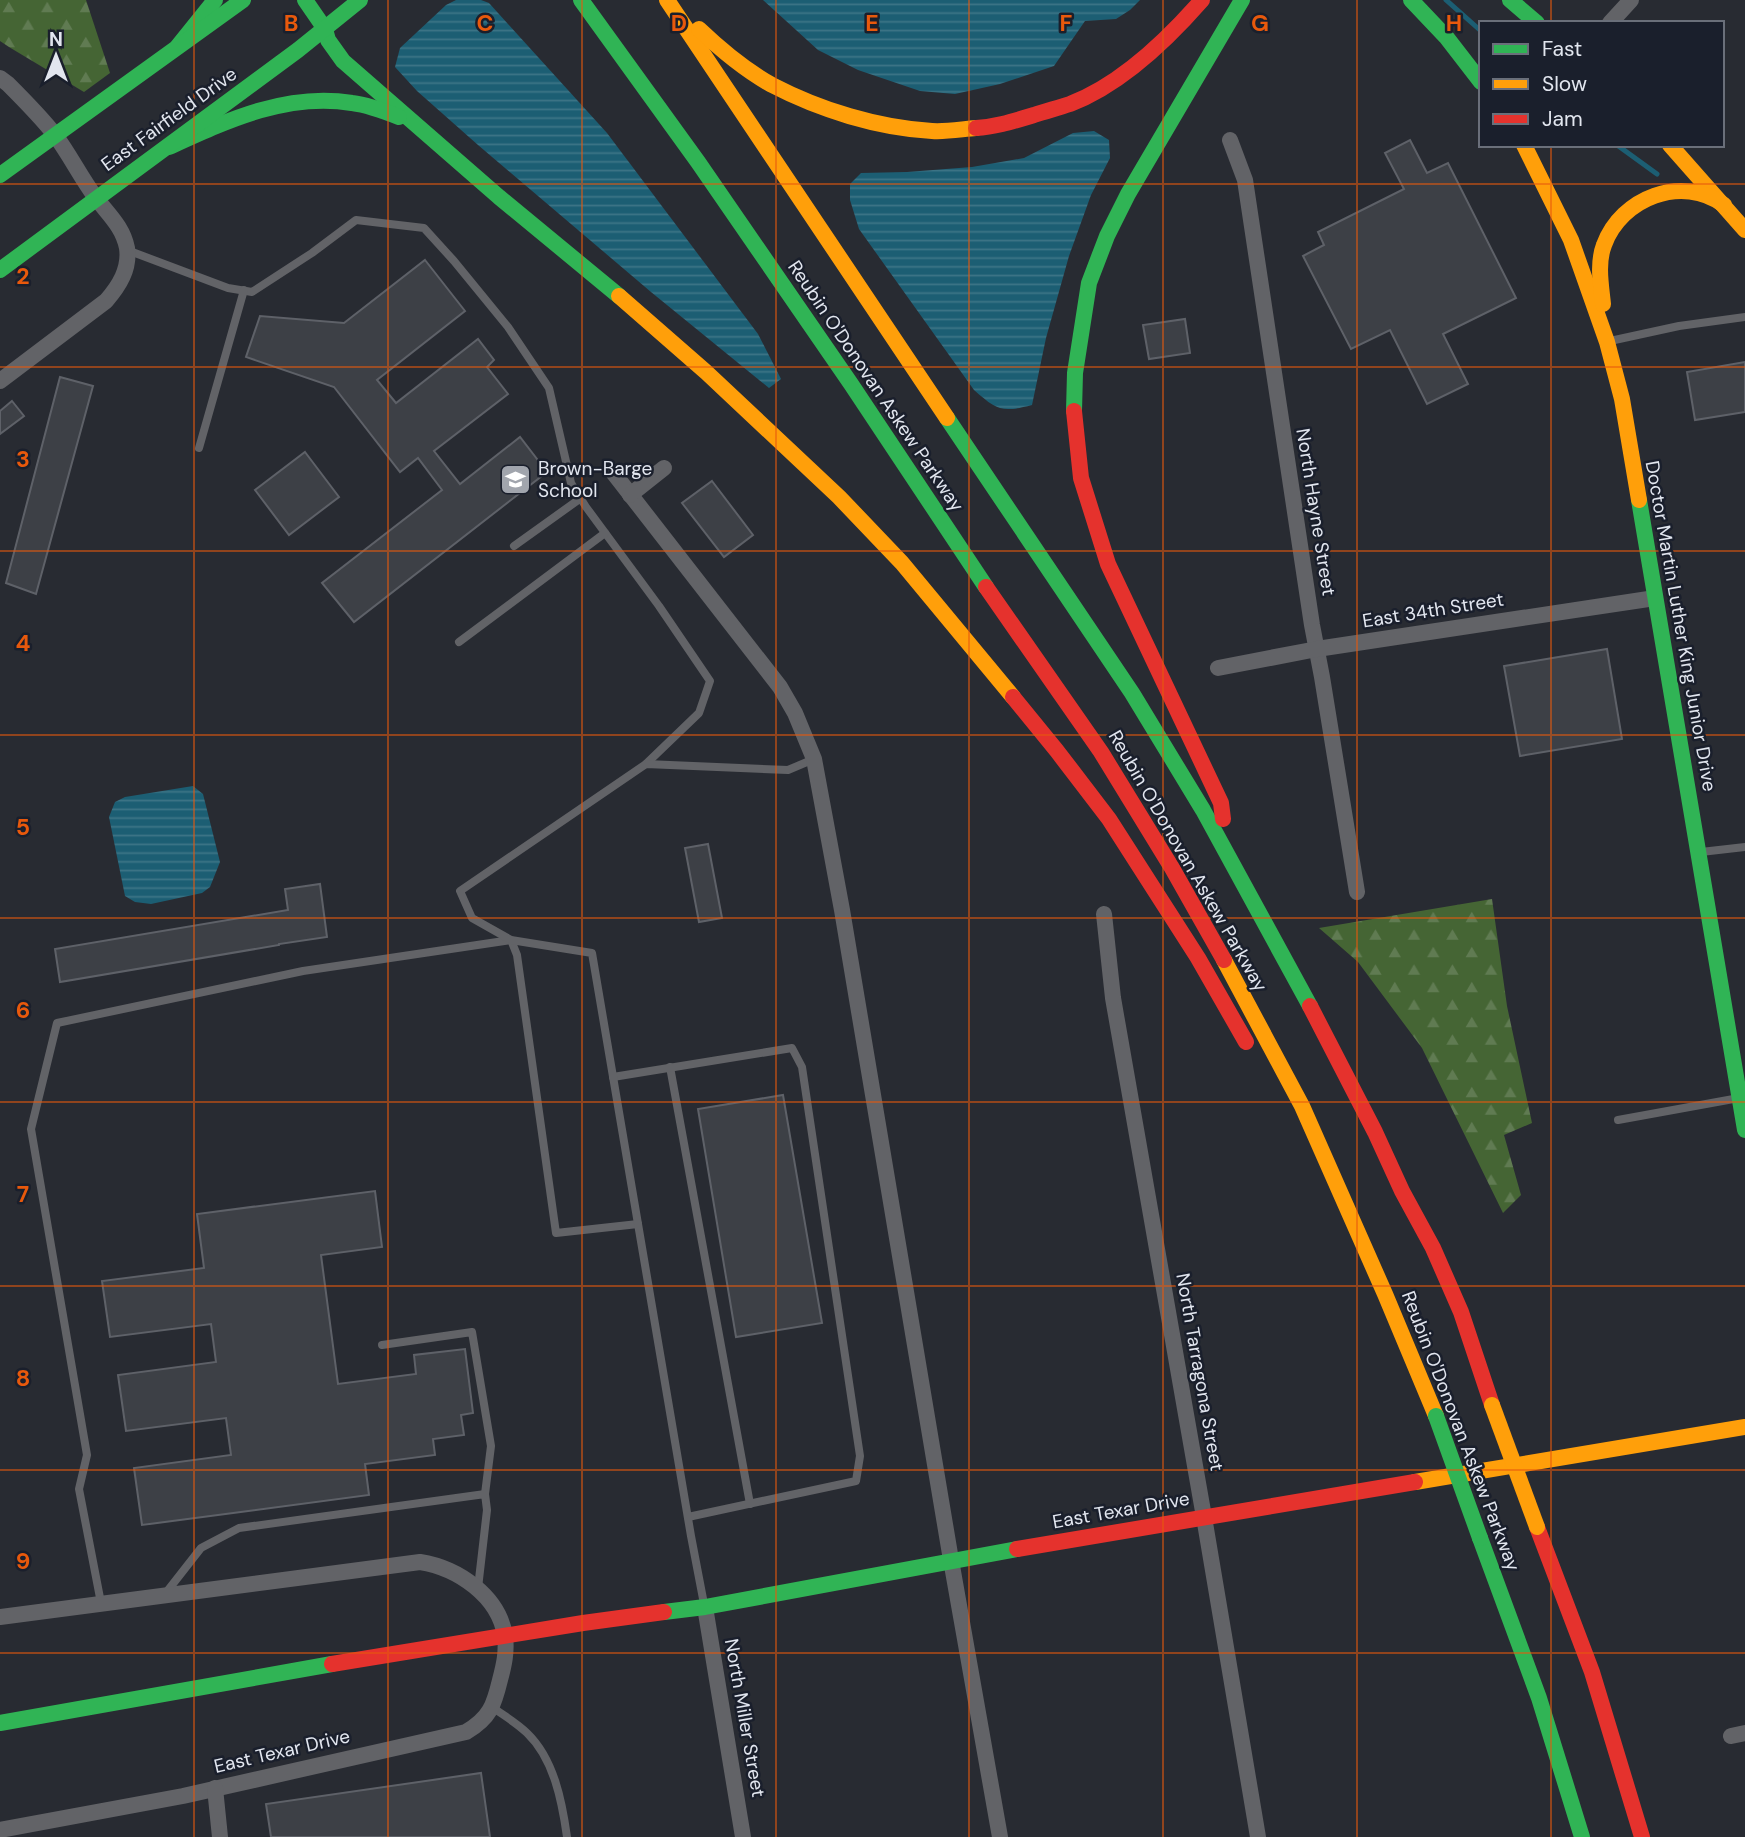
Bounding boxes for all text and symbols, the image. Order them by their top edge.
text: B [284,8,298,38]
text: C [477,8,493,38]
text: D [671,8,687,38]
text: E [865,8,879,38]
text: F [1060,8,1073,38]
text: G [1251,8,1269,38]
text: H [1446,8,1462,38]
north arrow [21,21,91,91]
legend [1479,21,1724,147]
text: N [49,27,63,52]
text: Fast [1542,35,1582,63]
street label: East Fairfield Drive [96,61,242,177]
text: Slow [1542,70,1587,98]
text: Jam [1542,105,1583,133]
street label: Reubin O'Donovan Askew Parkway [782,256,970,517]
text: 2 [16,261,30,291]
street label: North Hayne Street [1290,427,1342,597]
text: 3 [16,444,30,474]
place label: Brown-Barge School [538,456,652,503]
street label: Doctor Martin Luther King Junior Drive [1640,459,1722,793]
school or university icon: Brown-Barge School [498,462,532,496]
street label: East 34th Street [1361,586,1505,634]
text: 4 [16,628,31,658]
street label: Reubin O'Donovan Askew Parkway [1103,726,1273,997]
text: 5 [16,812,30,842]
text: 6 [16,995,30,1025]
text: 7 [17,1179,29,1209]
street label: North Tarragona Street [1170,1271,1230,1473]
street label: Reubin O'Donovan Askew Parkway [1396,1288,1526,1575]
text: 8 [16,1363,30,1393]
street label: East Texar Drive [1050,1486,1192,1534]
text: 9 [16,1546,30,1576]
street label: North Miller Street [719,1637,771,1799]
street label: East Texar Drive [212,1723,352,1779]

